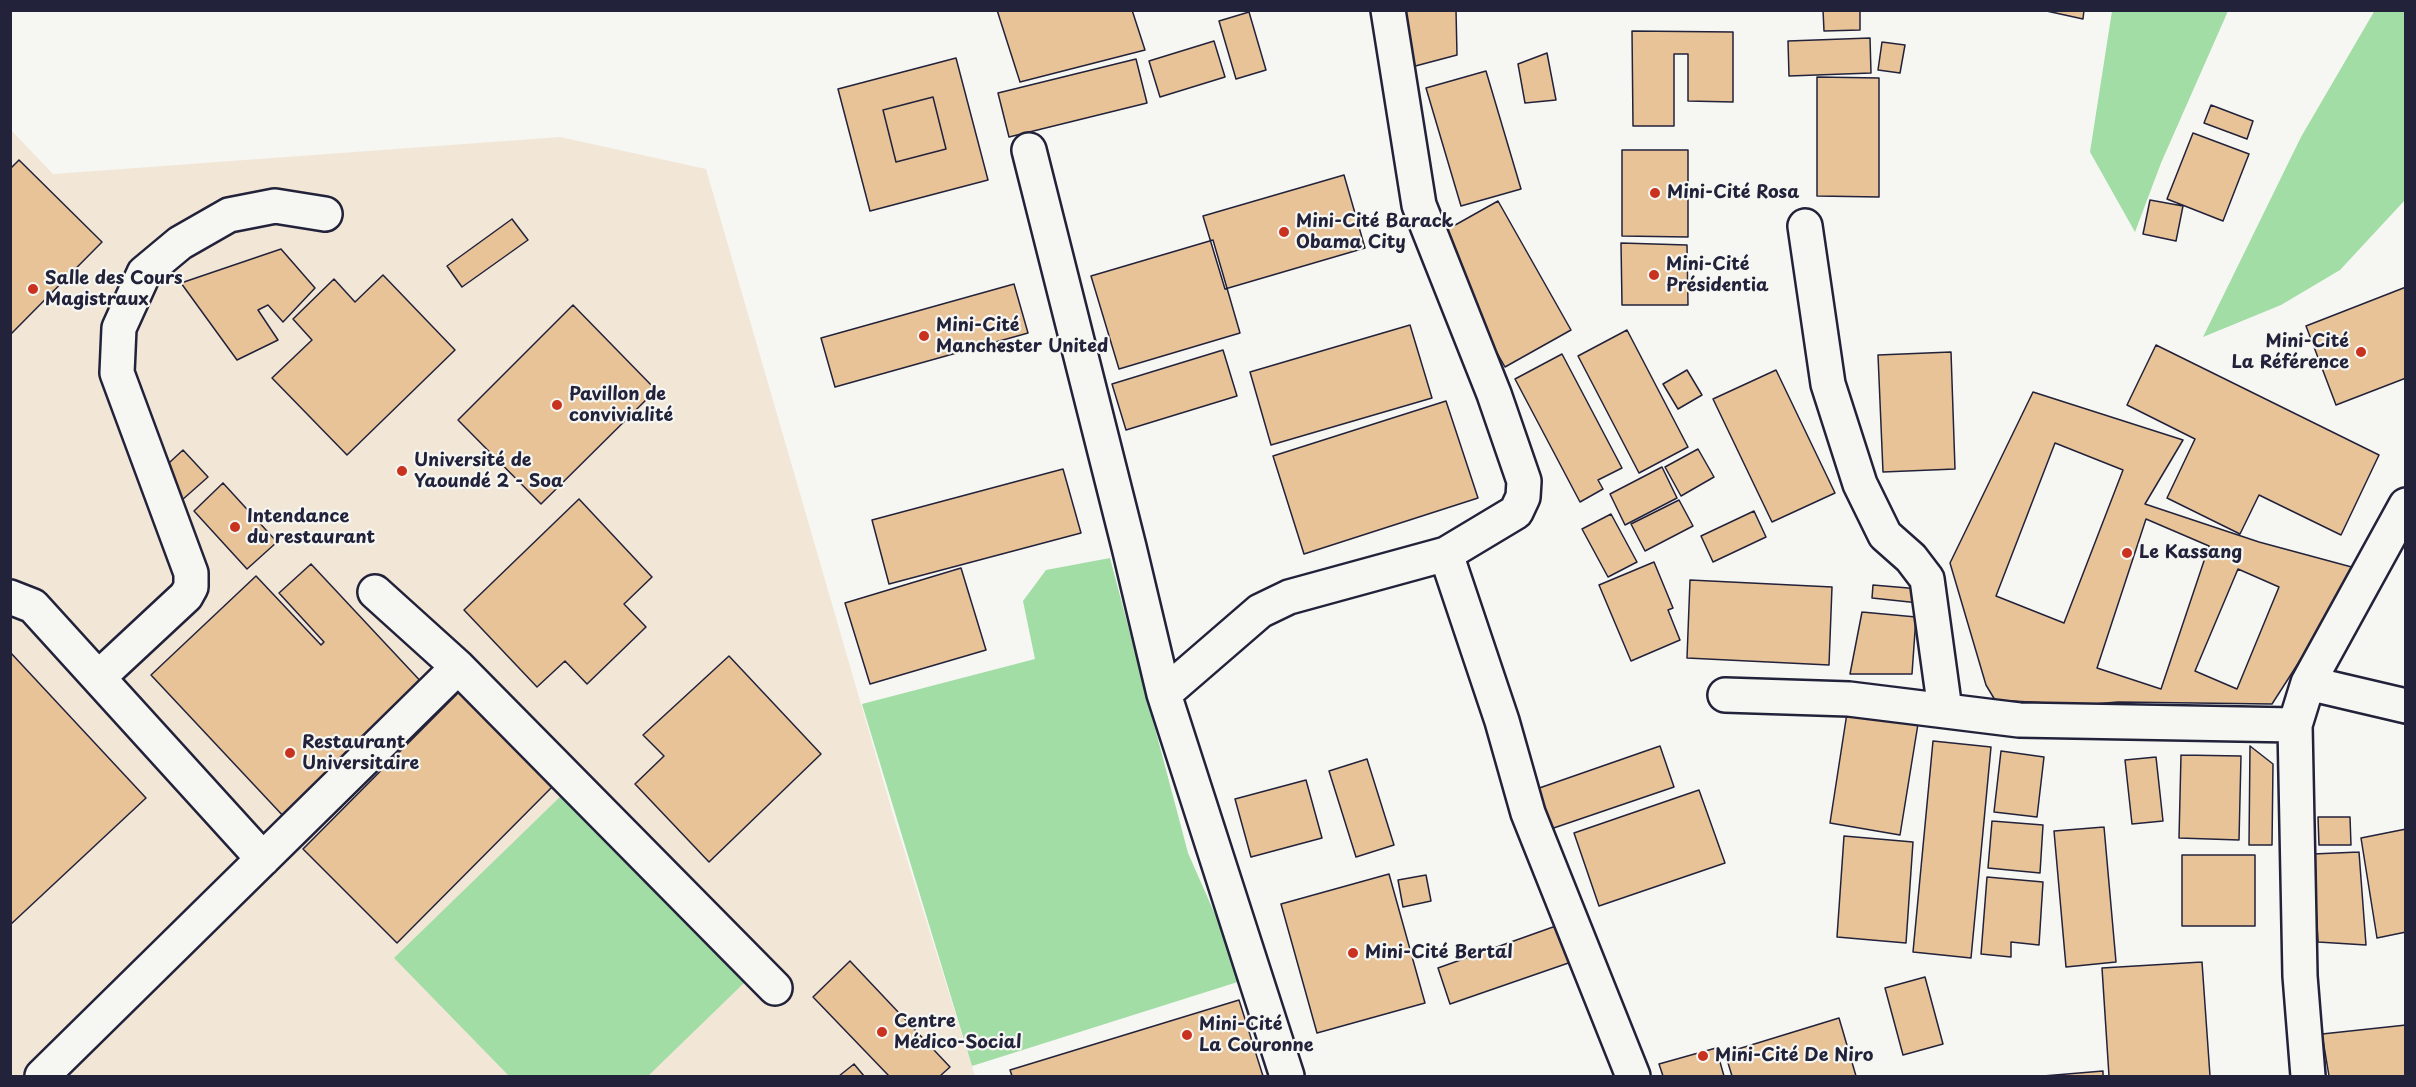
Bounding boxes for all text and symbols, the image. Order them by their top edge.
place label: Mini-Cité Rosa [1667,182,1799,204]
marker: Mini-Cité Rosa [1648,186,1662,200]
place label: Mini-Cité Barack Obama City [1296,211,1454,254]
marker: Mini-Cité Barack Obama City [1277,225,1291,239]
place label: Mini-Cité Présidentia [1666,254,1769,296]
place label: Salle des Cours Magistraux [45,268,183,310]
marker: Mini-Cité Présidentia [1647,268,1661,282]
marker: Salle des Cours Magistraux [26,282,40,296]
place label: Mini-Cité Manchester United [936,315,1108,358]
marker: Mini-Cité Manchester United [917,329,931,343]
place label: Mini-Cité La Référence [2232,331,2349,374]
marker: Mini-Cité La Référence [2354,345,2368,359]
place label: Pavillon de convivialité [569,384,673,426]
marker: Pavillon de convivialité [550,398,564,412]
place label: Université de Yaoundé 2 - Soa [414,450,563,492]
marker: Université de Yaoundé 2 - Soa [395,464,409,478]
place label: Intendance du restaurant [247,506,375,548]
marker: Intendance du restaurant [228,520,242,534]
place label: Le Kassang [2139,542,2242,564]
marker: Le Kassang [2120,546,2134,560]
place label: Restaurant Universitaire [302,732,419,774]
marker: Restaurant Universitaire [283,746,297,760]
place label: Mini-Cité Bertal [1365,942,1513,964]
marker: Mini-Cité Bertal [1346,946,1360,960]
place label: Centre Médico-Social [894,1011,1022,1054]
place label: Mini-Cité La Couronne [1199,1014,1314,1056]
marker: Centre Médico-Social [875,1025,889,1039]
marker: Mini-Cité La Couronne [1180,1028,1194,1042]
place label: Mini-Cité De Niro [1715,1045,1873,1067]
marker: Mini-Cité De Niro [1696,1049,1710,1063]

